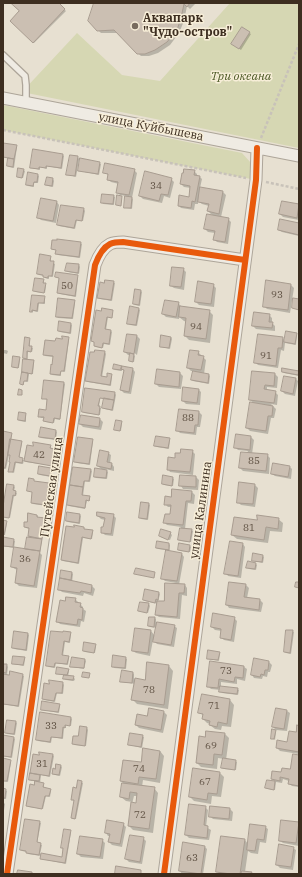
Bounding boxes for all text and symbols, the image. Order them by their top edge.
place label: Аквапарк "Чудо-остров" [143,12,232,40]
marker: Аквапарк "Чудо-остров" [130,21,140,31]
park label: Три океана [211,70,271,84]
street label: улица Куйбышева [97,110,205,144]
house number: 34 [150,180,162,192]
house number: 50 [61,280,73,292]
house number: 93 [271,289,283,301]
house number: 94 [190,321,202,333]
house number: 91 [260,350,272,362]
house number: 88 [182,412,194,424]
street label: Путейская улица [38,436,66,538]
house number: 42 [33,449,45,461]
house number: 85 [248,455,260,467]
street label: улица Калинина [187,460,215,560]
house number: 81 [243,522,255,534]
house number: 36 [19,553,31,565]
house number: 73 [220,665,232,677]
house number: 78 [143,684,155,696]
house number: 71 [208,700,220,712]
house number: 33 [45,720,57,732]
house number: 69 [205,740,217,752]
house number: 31 [36,758,48,770]
house number: 74 [133,763,145,775]
house number: 67 [199,776,211,788]
house number: 72 [134,809,146,821]
house number: 63 [186,852,198,864]

